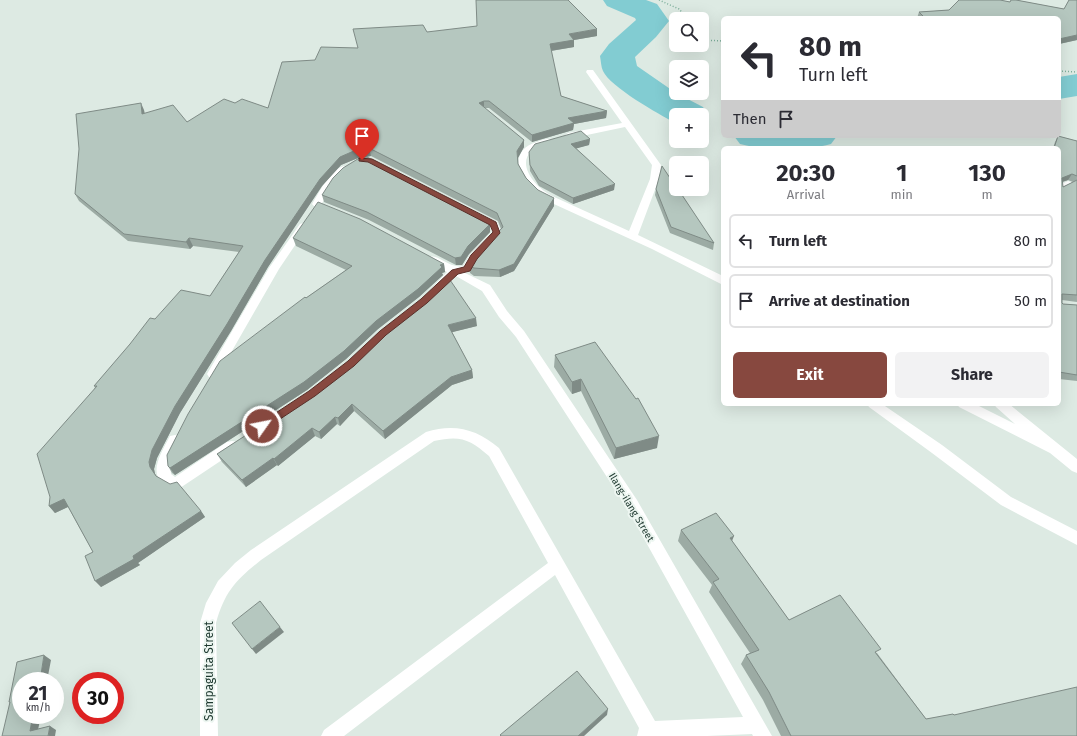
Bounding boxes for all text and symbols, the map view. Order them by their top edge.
map controls [669,12,709,196]
button: search [669,12,709,52]
text: 80 m [799,30,862,63]
icon: left [733,32,785,84]
button: layers [669,60,709,100]
text: Turn left [799,64,868,86]
button: + [669,108,709,148]
icon: arrive [775,108,797,130]
text: Then [733,110,767,128]
pin [345,119,379,160]
icon: arrive [351,125,373,147]
button: − [669,156,709,196]
text: 20:30 [776,159,835,187]
text: 1 [896,159,907,187]
text: 130 [968,159,1006,187]
text: Arrival [787,187,825,202]
text: min [891,187,913,202]
text: m [981,187,993,202]
icon: left [735,230,757,252]
text: Turn left [769,232,827,250]
text: 80 m [1014,232,1047,250]
icon: arrive [735,290,757,312]
text: Arrive at destination [769,292,910,310]
text: 50 m [1014,292,1047,310]
button: Exit [733,352,887,398]
button: Share [895,352,1049,398]
position arrow [241,405,283,447]
street label: Ilang-ilang Street [606,471,657,544]
street label: Sampaguita Street [202,620,216,721]
speed limit sign: 30 [72,672,124,724]
text: 21 [28,681,48,705]
text: km/h [26,702,50,714]

